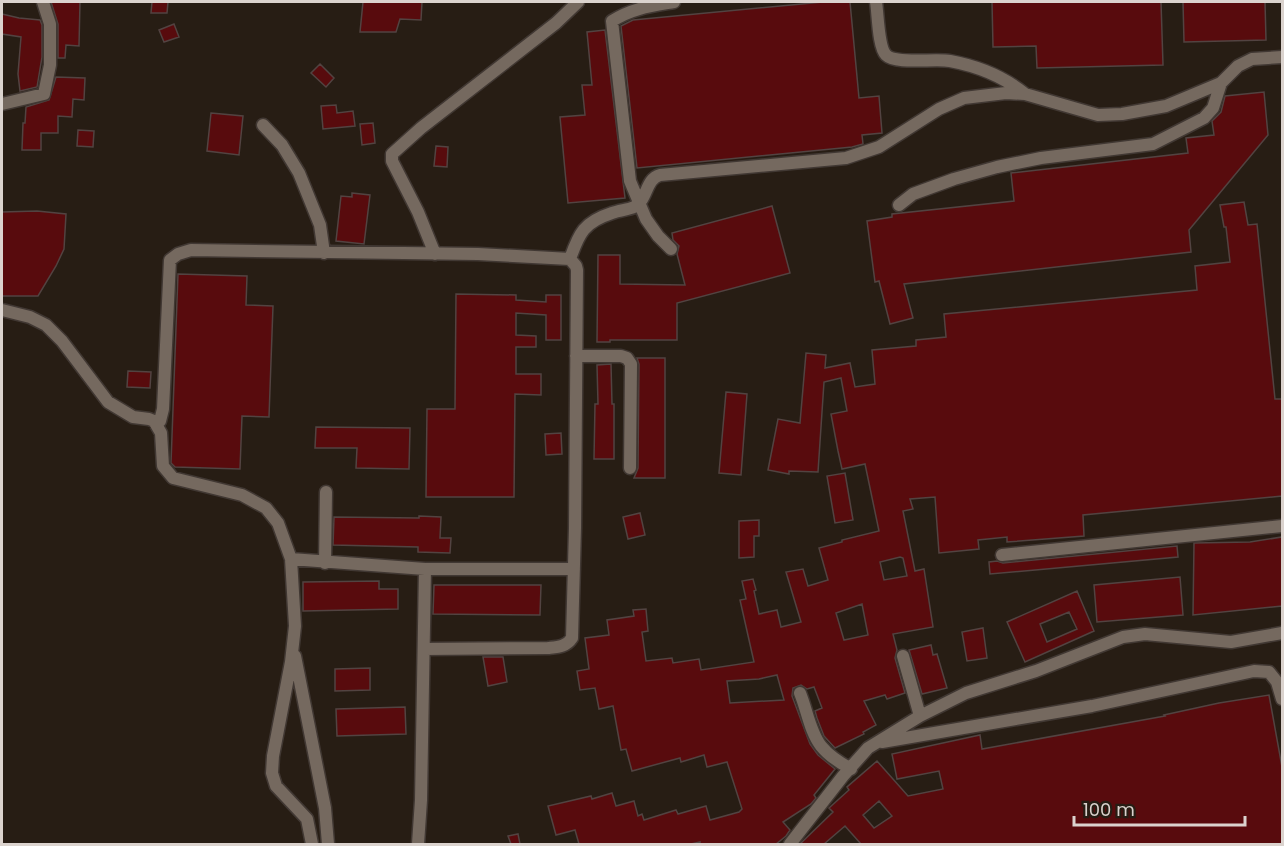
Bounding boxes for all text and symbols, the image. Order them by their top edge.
scale bar [1074,789,1245,827]
text: 100 m [1083,797,1135,822]

